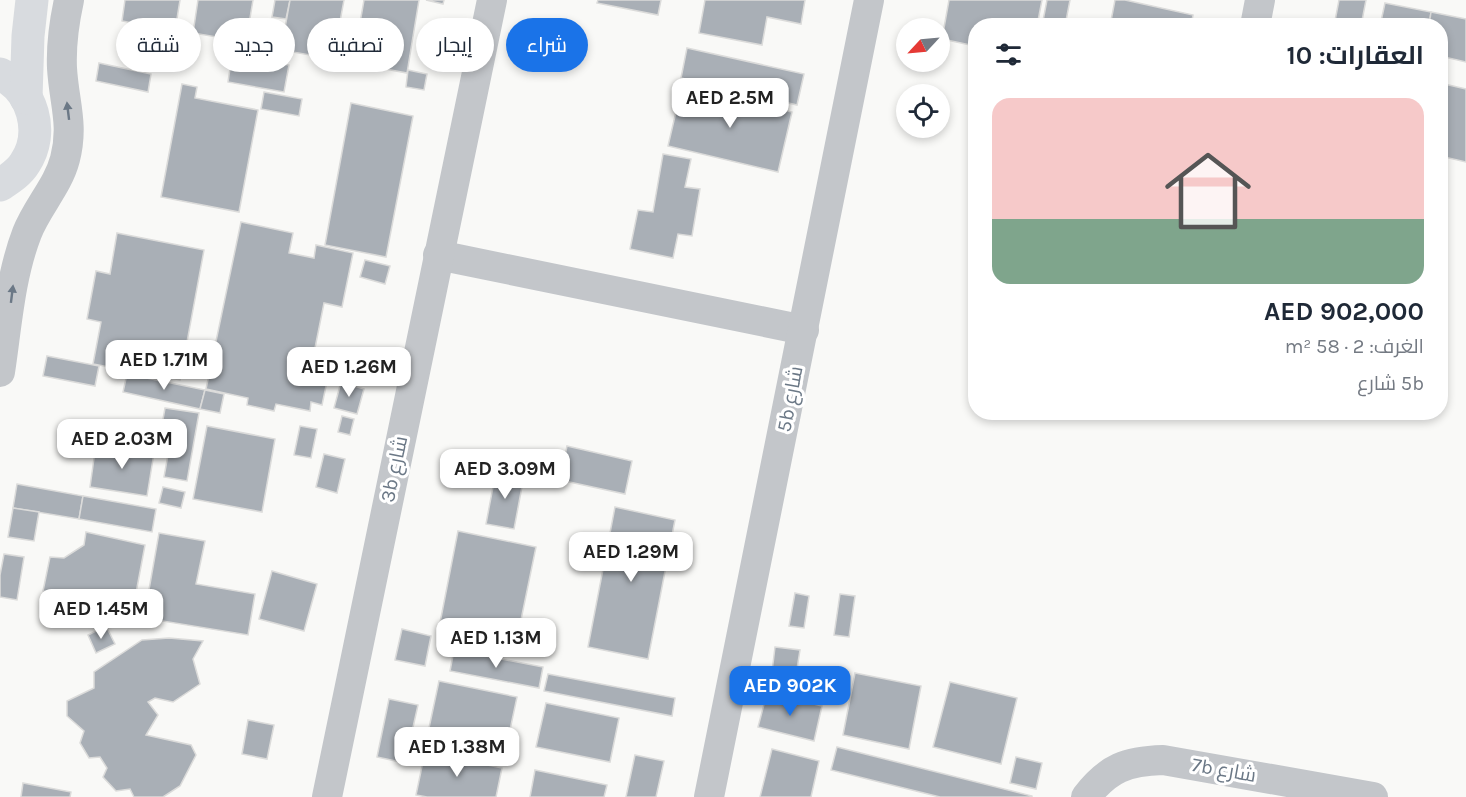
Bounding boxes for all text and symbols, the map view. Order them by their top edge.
chip: شقة [116,18,201,72]
chip: جديد [213,18,295,72]
chip: تصفية [307,18,404,72]
chip: إيجار [416,18,494,72]
chip: شراء [506,18,588,72]
north arrow [896,18,950,72]
map controls [896,18,950,138]
icon: filters [992,38,1025,71]
text: العقارات: 10 [1287,40,1424,71]
pin: AED 2.5M [668,78,792,129]
button: locate [896,84,950,138]
text: AED 2.5M [686,86,774,109]
one-way arrow [63,101,73,120]
icon: home [1154,137,1262,245]
one-way arrow [7,284,17,303]
text: AED 902,000 [1264,296,1424,327]
text: الغرف: 2 · 58 m² [1285,335,1424,358]
pin: AED 1.71M [95,340,233,391]
pin: AED 1.26M [280,347,418,398]
text: AED 1.71M [119,348,209,371]
text: AED 1.26M [301,355,397,378]
street label: 5b شارع [772,364,810,434]
text: 5b شارع [1357,372,1424,395]
pin: AED 2.03M [53,419,191,470]
text: AED 2.03M [71,427,173,450]
street label: 3b شارع [376,434,414,505]
pin: AED 3.09M [436,449,574,500]
text: AED 3.09M [454,457,556,480]
pin: AED 1.29M [562,532,700,583]
text: AED 1.29M [583,540,679,563]
pin: AED 1.45M [32,589,170,640]
text: AED 1.45M [53,597,149,620]
pin: AED 1.13M [427,618,565,669]
text: AED 1.13M [450,626,542,649]
pin: AED 902K [728,666,852,717]
text: AED 902K [743,674,837,697]
pin: AED 1.38M [388,727,526,778]
text: AED 1.38M [408,735,506,758]
street label: 7b شارع [1190,753,1258,789]

